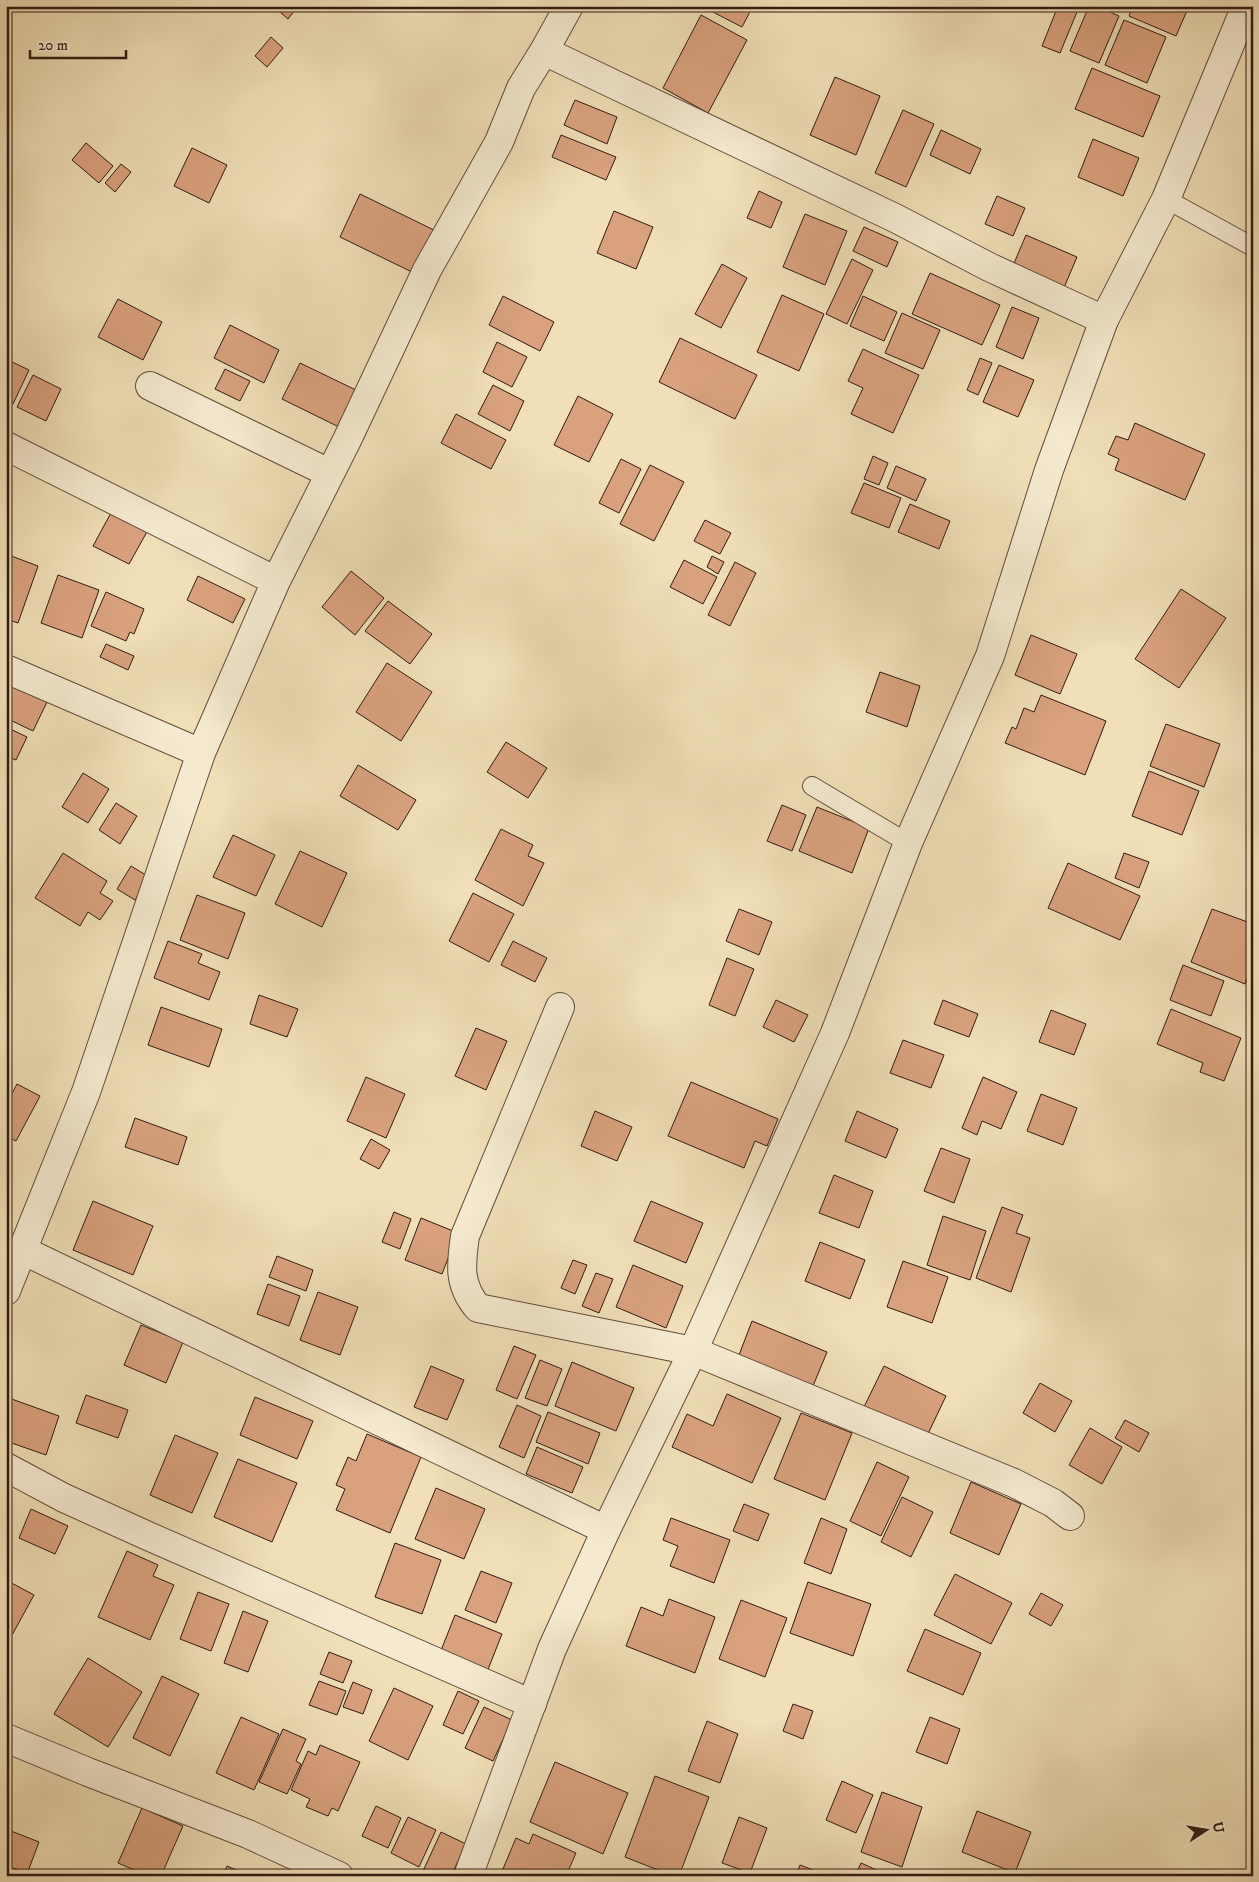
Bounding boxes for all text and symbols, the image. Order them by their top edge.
scale bar [30,28,126,60]
text: 20 m [38,36,68,55]
north arrow [1182,1804,1232,1854]
text: U [1208,1820,1228,1835]

